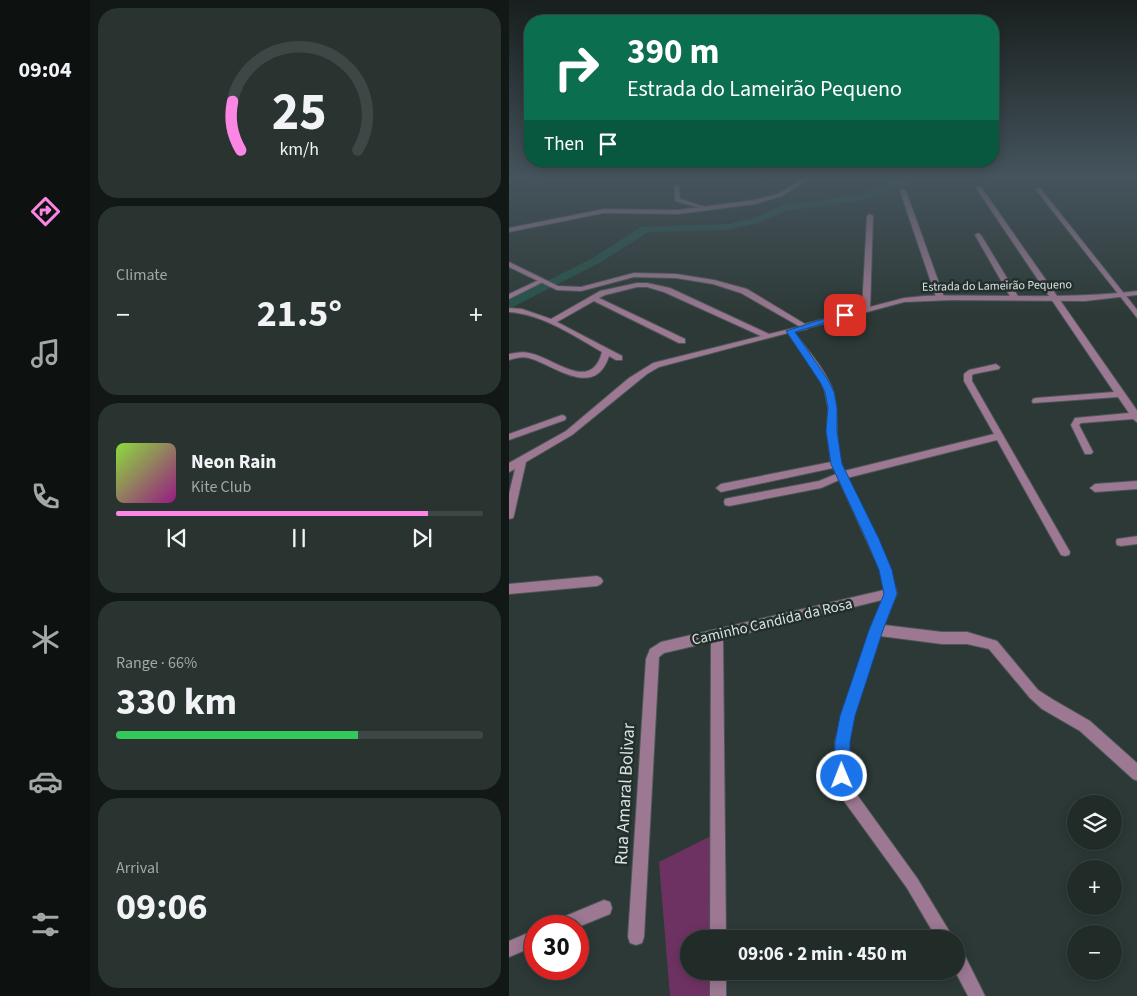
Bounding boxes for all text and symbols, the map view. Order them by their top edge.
text: 390 m [627,27,719,77]
icon: right [544,35,609,100]
text: 09:04 [18,54,72,86]
text: Estrada do Lameirão Pequeno [627,73,902,105]
text: 25 [272,76,327,150]
icon: arrive [594,130,622,158]
text: Then [544,131,584,158]
text: km/h [280,137,319,162]
icon: directions [28,194,63,229]
text: Climate [116,264,167,286]
street label: Estrada do Lameirão Pequeno [922,276,1072,296]
text: 21.5° [257,287,342,341]
pin [824,294,866,336]
text: − [116,295,130,335]
text: + [469,295,483,335]
icon: arrive [831,301,859,329]
icon: music [28,336,63,371]
text: Neon Rain [191,449,276,476]
text: Kite Club [191,476,251,498]
icon: phone [28,479,63,514]
icon: previous [163,524,191,552]
icon: pause [285,524,313,552]
icon: next [408,524,436,552]
street label: Caminho Candida da Rosa [690,593,854,651]
icon: climate [28,622,63,657]
text: Range · 66% [116,652,197,674]
text: 330 km [116,675,237,729]
street label: Rua Amaral Bolivar [609,722,641,866]
position arrow [815,749,867,801]
icon: car [28,764,63,799]
map controls [1067,795,1122,980]
button: layers [1067,795,1122,850]
text: Arrival [116,857,159,879]
button: + [1067,860,1122,915]
text: 09:06 [116,880,208,934]
icon: filters [28,907,63,942]
speed limit sign: 30 [524,915,589,980]
button: − [1067,925,1122,980]
text: 09:06 · 2 min · 450 m [738,941,907,968]

